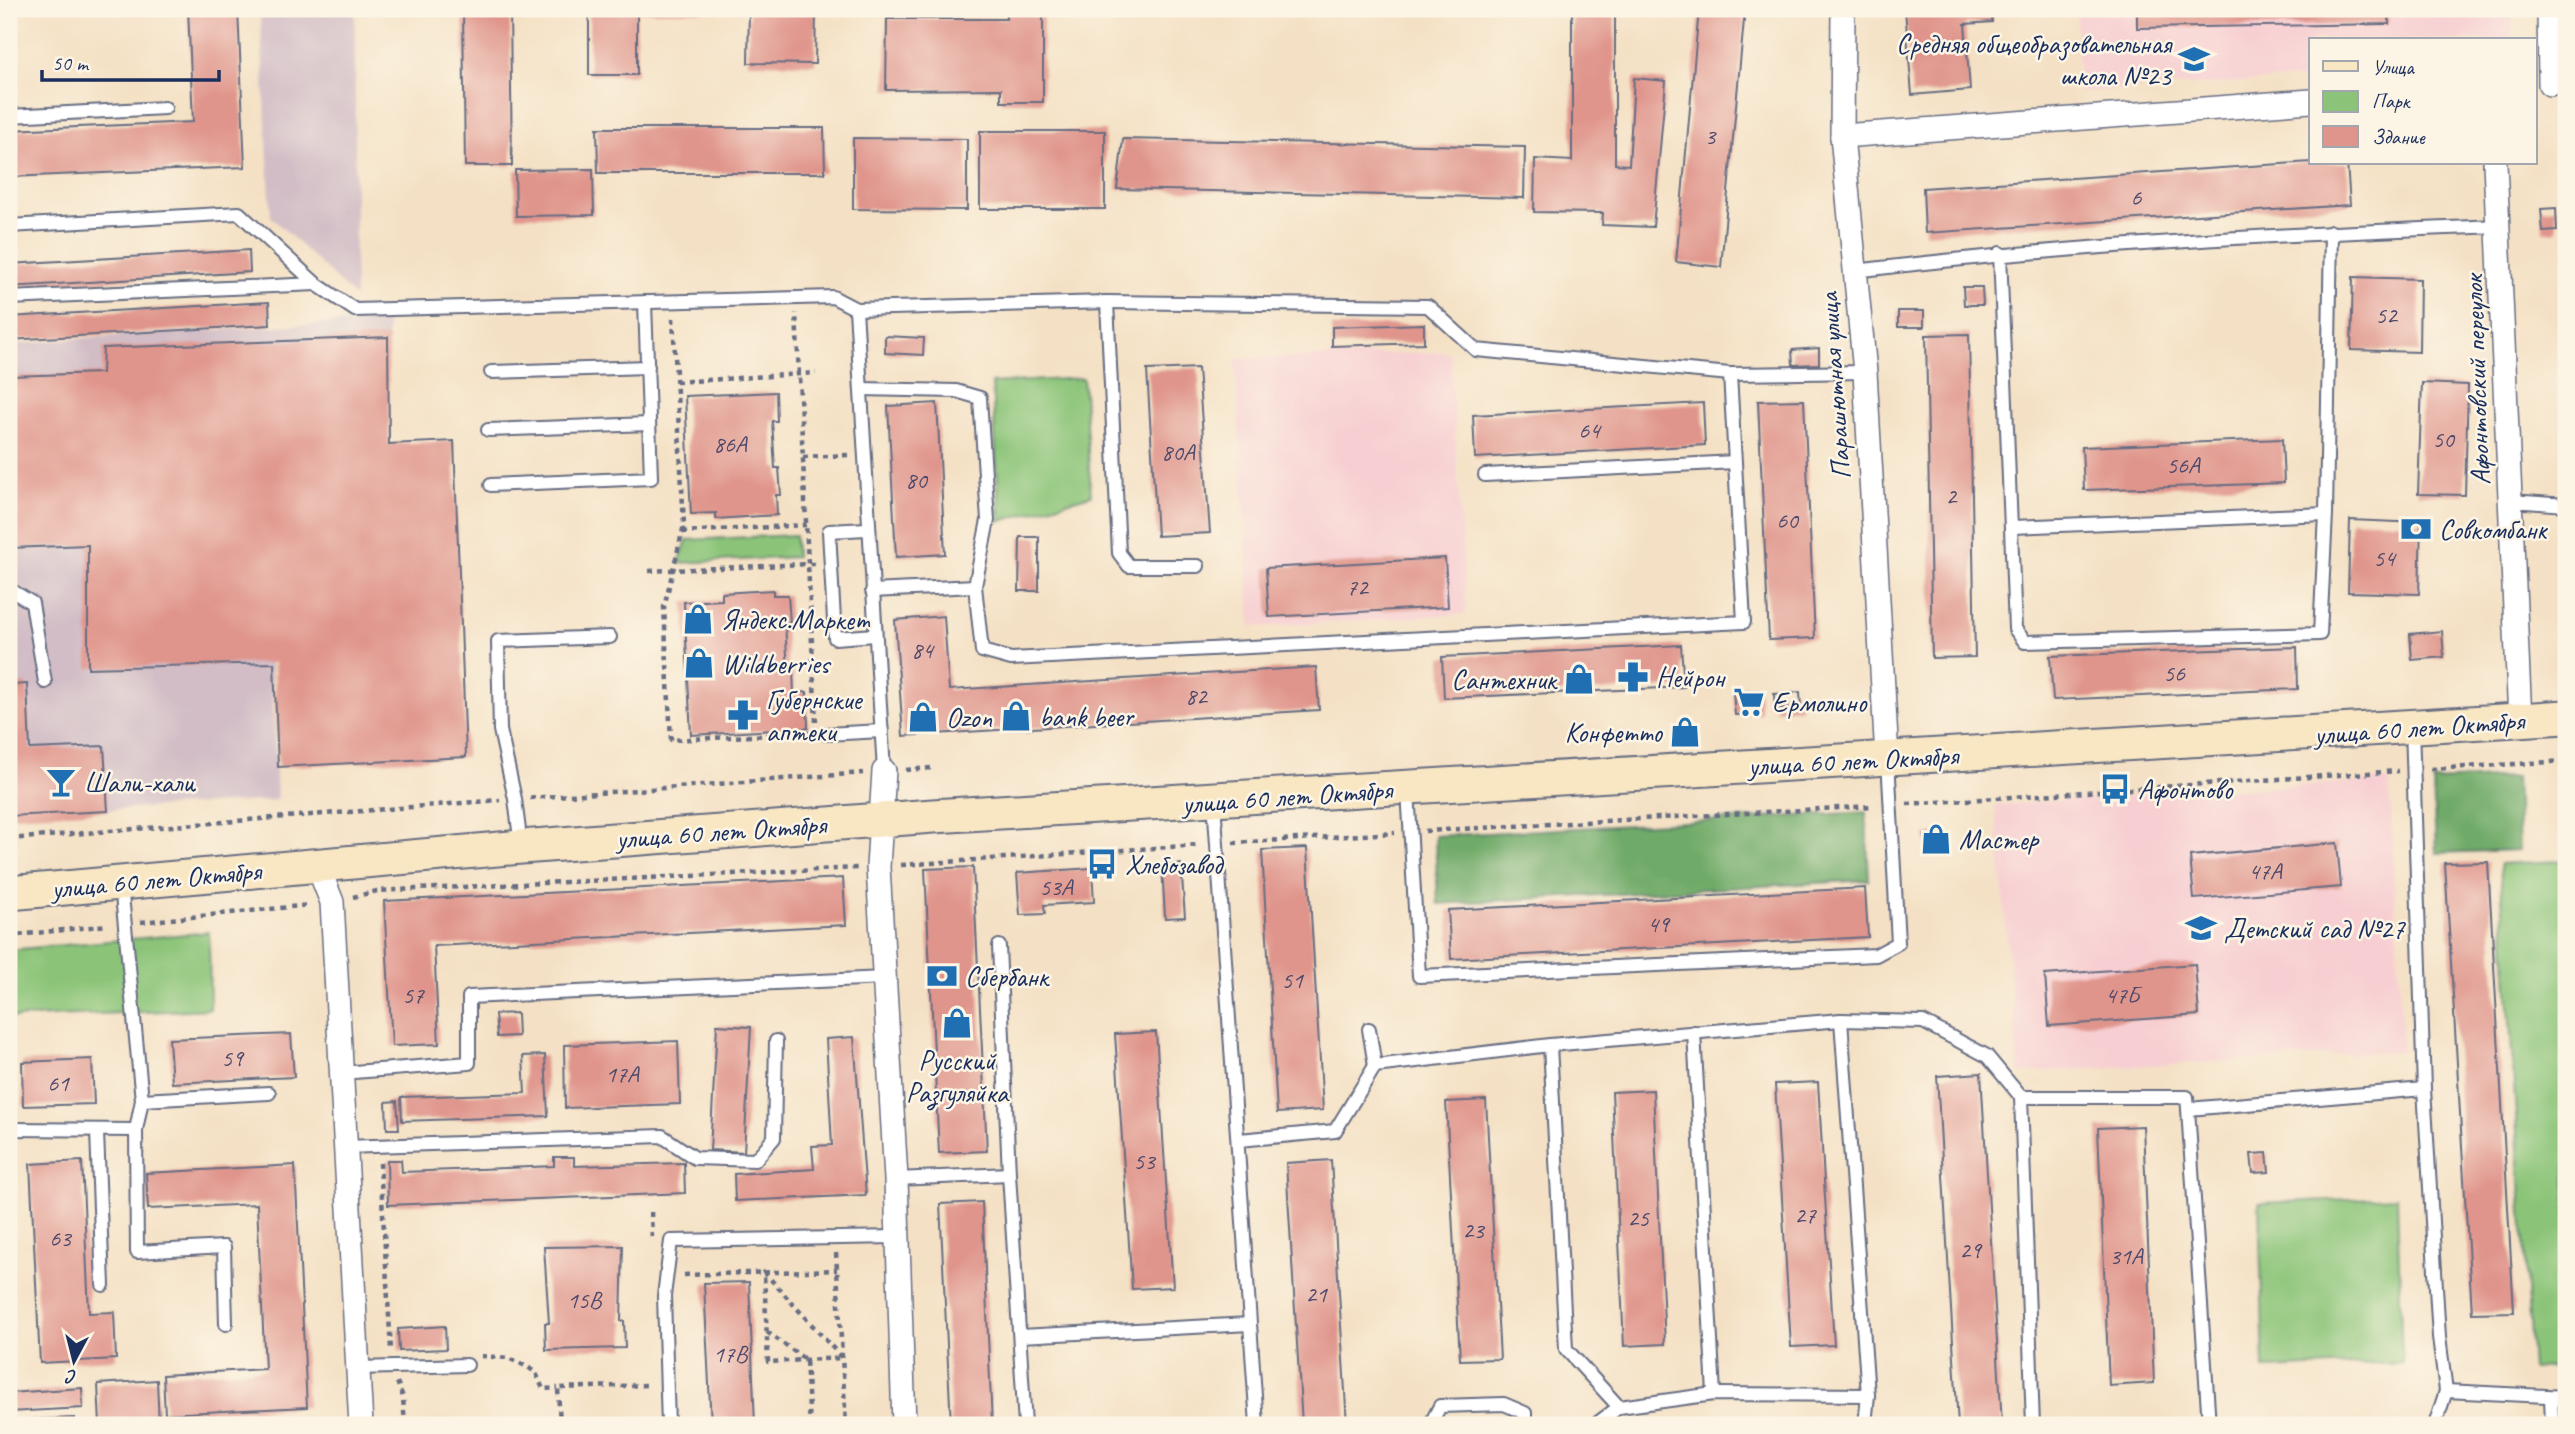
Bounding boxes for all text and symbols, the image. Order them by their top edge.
place label: Средняя общеобразовательная школа №23 [1896,26,2173,93]
scale bar [42,38,219,82]
legend [2309,38,2536,164]
school or university icon: Средняя общеобразовательная школа №23 [2177,42,2211,76]
text: 50 m [52,50,90,76]
text: Улица [2372,54,2415,80]
text: Парк [2372,88,2412,114]
house number: 3 [1705,121,1718,151]
text: Здание [2372,124,2426,150]
house number: 6 [2131,182,2143,212]
street label: Афонтовский переулок [2455,272,2498,486]
street label: Парашютная улица [1810,290,1858,481]
house number: 52 [2375,300,2399,330]
house number: 64 [1578,415,1602,445]
house number: 50 [2432,424,2456,454]
house number: 86А [713,429,748,459]
house number: 80А [1161,437,1196,467]
house number: 56А [2166,450,2201,480]
house number: 80 [905,465,929,495]
house number: 2 [1946,481,1959,511]
house number: 60 [1776,505,1800,535]
bank icon: Совкомбанк [2399,512,2433,546]
place label: Совкомбанк [2439,512,2548,547]
house number: 54 [2373,543,2397,573]
house number: 72 [1346,572,1370,602]
shop icon: Яндекс.Маркет [681,602,715,636]
place label: Яндекс.Маркет [721,602,871,637]
house number: 84 [911,635,935,665]
shop icon: Wildberries [682,646,716,680]
place label: Wildberries [722,646,832,681]
house number: 56 [2163,658,2186,688]
pharmacy icon: Нейрон [1616,660,1650,694]
place label: Нейрон [1656,660,1726,695]
place label: Сантехник [1451,662,1559,697]
shop icon: Сантехник [1562,662,1596,696]
house number: 82 [1185,681,1209,711]
place label: Губернские аптеки [766,682,863,749]
supermarket icon: Ермолино [1732,685,1766,719]
place label: Ермолино [1772,685,1869,720]
pharmacy icon: Губернские аптеки [726,698,760,732]
shop icon: bank beer [999,699,1033,733]
place label: bank beer [1039,699,1135,734]
shop icon: Ozon [906,700,940,734]
place label: Ozon [946,700,992,735]
street label: улица 60 лет Октября [2311,703,2528,752]
place label: Конфетто [1565,715,1664,750]
shop icon: Конфетто [1668,715,1702,749]
street label: улица 60 лет Октября [1745,737,1961,784]
bar icon: Шали-хали [44,765,78,799]
place label: Шали-хали [84,765,196,800]
street label: улица 60 лет Октября [1179,772,1396,821]
bus stop icon: Афонтово [2098,772,2132,806]
place label: Афонтово [2138,772,2234,807]
street label: улица 60 лет Октября [613,807,830,856]
shop icon: Мастер [1919,822,1953,856]
place label: Мастер [1959,822,2041,857]
bus stop icon: Хлебозавод [1085,847,1119,881]
place label: Хлебозавод [1125,847,1225,882]
street label: улица 60 лет Октября [48,853,265,906]
house number: 47А [2248,856,2283,886]
house number: 53А [1039,872,1074,902]
house number: 49 [1647,909,1671,939]
school or university icon: Детский сад №27 [2184,911,2218,945]
place label: Детский сад №27 [2224,911,2406,946]
bank icon: Сбербанк [925,959,959,993]
place label: Сбербанк [965,959,1051,994]
house number: 51 [1281,965,1304,995]
house number: 57 [402,980,425,1010]
house number: 47Б [2105,980,2143,1010]
shop icon: Русский Разгуляйка [940,1006,974,1040]
house number: 59 [221,1043,245,1073]
place label: Русский Разгуляйка [906,1043,1010,1111]
house number: 17А [605,1059,640,1089]
house number: 61 [47,1068,70,1098]
house number: 53 [1133,1146,1157,1176]
house number: 27 [1794,1200,1817,1230]
house number: 25 [1627,1203,1650,1233]
house number: 23 [1462,1215,1486,1245]
house number: 63 [49,1223,73,1253]
house number: 29 [1959,1235,1983,1265]
house number: 31А [2109,1241,2144,1271]
house number: 21 [1305,1279,1328,1309]
house number: 15В [567,1285,603,1315]
north arrow [38,1326,108,1396]
house number: 17В [713,1339,749,1369]
text: С [63,1364,78,1389]

